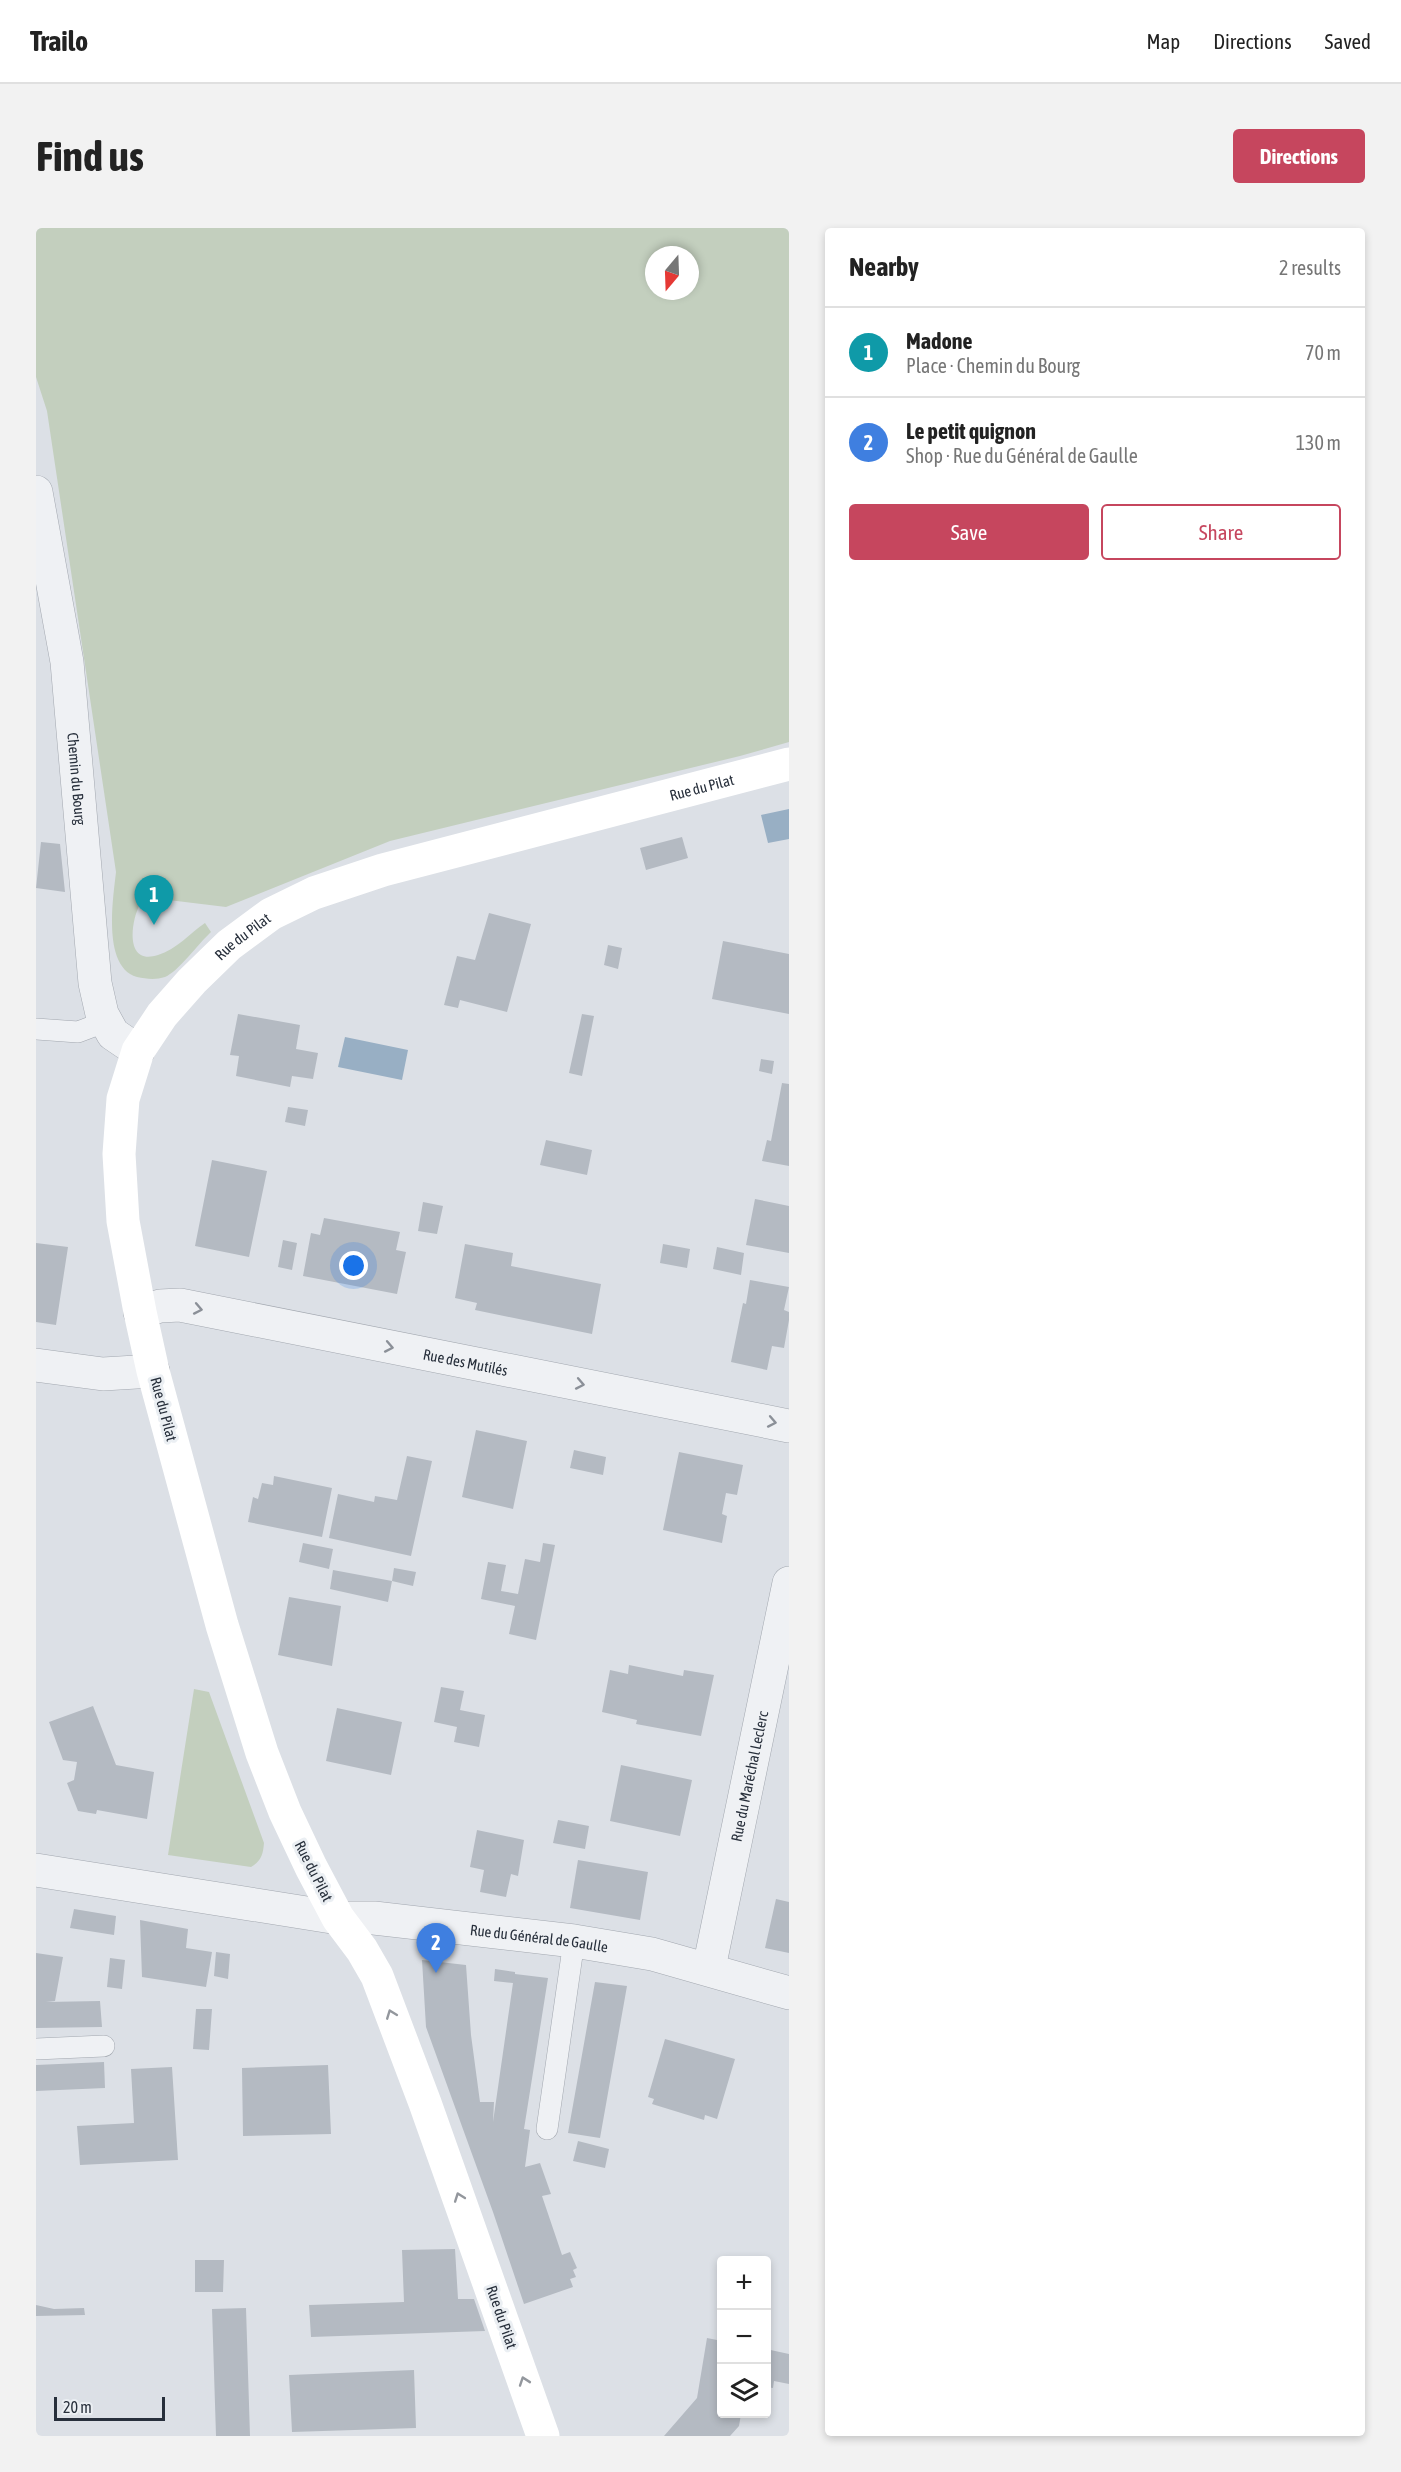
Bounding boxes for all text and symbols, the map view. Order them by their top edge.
text: Trailo [30,25,88,57]
text: Map [1146,29,1180,53]
text: Directions [1213,29,1292,53]
text: Saved [1325,29,1371,53]
button: Directions [1233,129,1365,183]
text: Find us [36,132,144,180]
north arrow [645,246,699,300]
text: Nearby [849,252,919,282]
text: 2 results [1279,256,1341,279]
text: Madone [906,328,972,354]
text: 1 [864,341,873,364]
text: 70 m [1305,341,1341,364]
text: Place · Chemin du Bourg [906,354,1080,377]
text: Le petit quignon [906,418,1036,444]
text: 2 [864,431,873,454]
text: 130 m [1296,431,1341,454]
text: Shop · Rue du Général de Gaulle [906,444,1138,467]
button: Save [849,504,1089,560]
button: Share [1101,504,1341,560]
street label: Chemin du Bourg [65,732,90,826]
street label: Rue du Pilat [667,770,736,803]
pin: 1 [134,876,174,925]
street label: Rue du Pilat [211,909,273,963]
your location [339,1251,368,1280]
one-way arrow [192,1302,202,1315]
one-way arrow [384,1340,394,1353]
street label: Rue des Mutilés [422,1345,509,1378]
street label: Rue du Pilat [147,1375,181,1443]
one-way arrow [575,1377,585,1390]
one-way arrow [766,1415,776,1428]
street label: Rue du Maréchal Leclerc [727,1709,771,1843]
street label: Rue du Pilat [291,1838,337,1904]
street label: Rue du Général de Gaulle [469,1921,609,1955]
pin: 2 [416,1924,456,1973]
one-way arrow [386,2009,398,2020]
one-way arrow [454,2192,466,2203]
map controls [717,2256,771,2418]
button: + [717,2256,771,2310]
street label: Rue du Pilat [483,2283,521,2351]
button: − [717,2310,771,2364]
button: layers [717,2364,771,2418]
one-way arrow [519,2376,531,2387]
scale bar [54,2394,165,2422]
text: 20 m [63,2398,92,2416]

